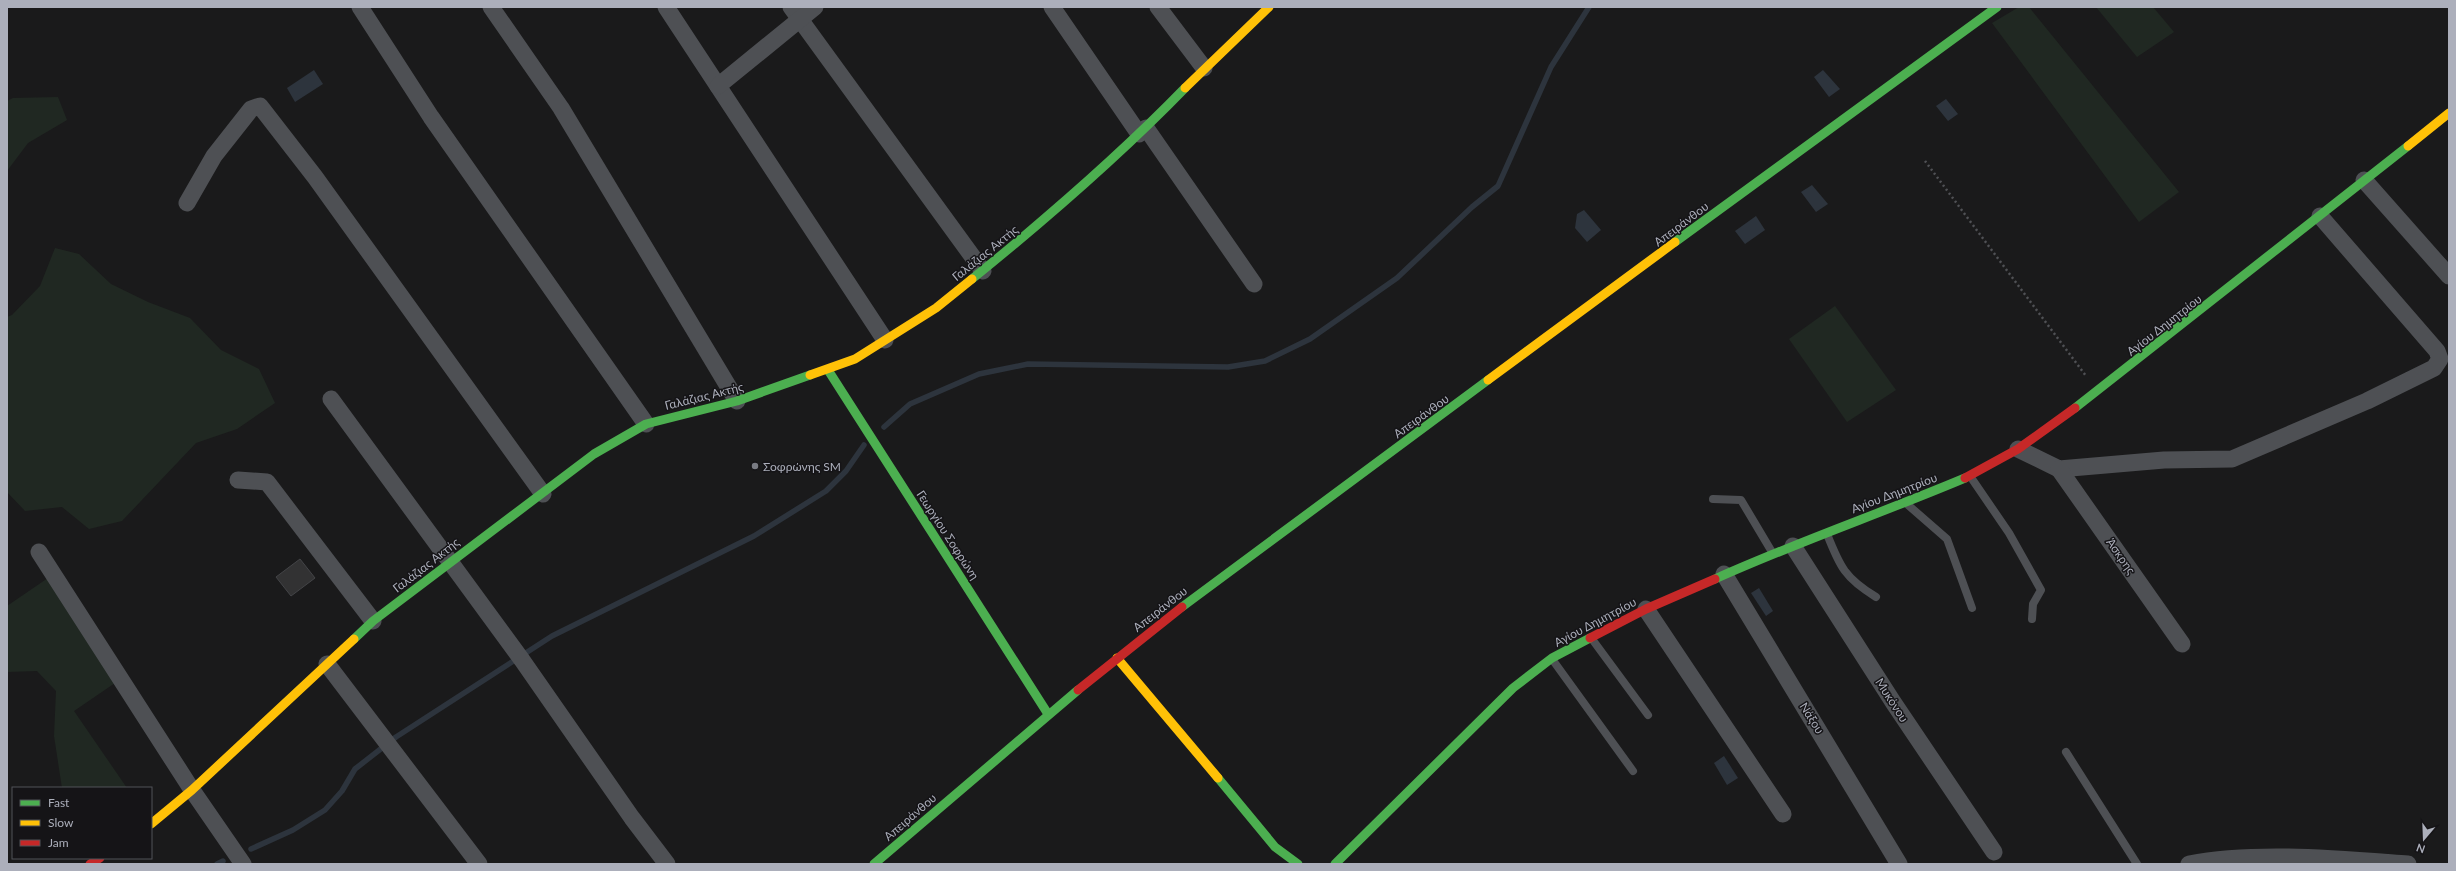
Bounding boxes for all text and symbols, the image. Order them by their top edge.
street label: Απειράνθου [1651,199,1711,249]
street label: Γαλάζιας Ακτής [949,222,1021,284]
street label: Αγίου Δημητρίου [2124,291,2204,359]
street label: Γαλάζιας Ακτής [663,379,745,413]
street label: Απειράνθου [1390,391,1452,441]
place label: Σοφρώνης SM [763,459,841,474]
marker: Σοφρώνης SM [750,461,760,471]
street label: Αγίου Δημητρίου [1849,470,1939,516]
street label: Γεωργίου Σοφρώνη [914,488,982,582]
street label: Γαλάζιας Ακτής [390,534,463,596]
street label: Άσκρης [2103,535,2139,577]
street label: Απειράνθου [1130,583,1190,635]
street label: Αγίου Δημητρίου [1551,594,1639,650]
street label: Μυκόνου [1872,675,1912,725]
street label: Νάξου [1797,700,1827,736]
legend [12,787,152,859]
street label: Απειράνθου [881,790,939,844]
text: Fast [48,795,70,810]
text: Slow [48,815,74,830]
north arrow [2404,819,2444,859]
text: Jam [48,835,69,850]
text: N [2414,841,2427,856]

